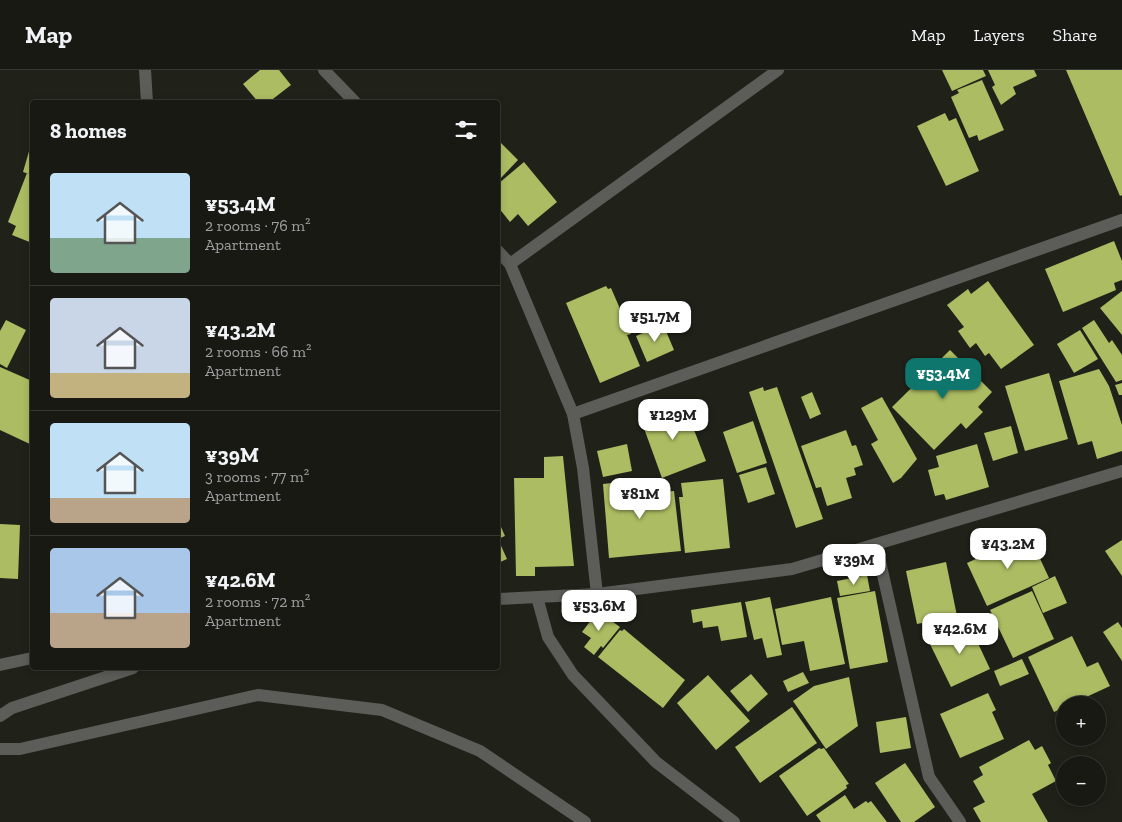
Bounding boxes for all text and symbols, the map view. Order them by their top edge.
text: Map [25,20,72,49]
text: Map [911,24,946,46]
text: Layers [974,24,1025,46]
text: Share [1053,24,1097,46]
icon: filters [452,116,480,144]
text: 8 homes [50,118,127,143]
text: ¥53.4M [205,191,275,216]
icon: home [90,193,150,253]
text: 2 rooms · 76 m² [205,216,311,235]
text: Apartment [205,235,281,254]
pin: ¥51.7M [614,300,696,343]
text: ¥51.7M [630,307,680,326]
text: ¥43.2M [205,317,276,342]
icon: home [90,318,150,378]
text: 2 rooms · 66 m² [205,342,312,361]
pin: ¥53.4M [902,358,984,400]
text: Apartment [205,361,281,380]
text: ¥53.4M [916,364,970,383]
pin: ¥129M [638,398,708,441]
text: ¥129M [649,405,697,424]
text: ¥39M [205,442,259,467]
icon: home [90,443,150,503]
text: 3 rooms · 77 m² [205,467,309,486]
pin: ¥81M [610,478,670,520]
text: ¥81M [620,484,660,503]
text: Apartment [205,486,281,505]
pin: ¥43.2M [967,528,1049,570]
text: ¥43.2M [981,534,1035,553]
pin: ¥39M [824,544,884,586]
text: ¥39M [833,550,875,569]
text: ¥42.6M [205,567,275,592]
icon: home [90,568,150,628]
pin: ¥53.6M [558,590,640,632]
text: 2 rooms · 72 m² [205,592,310,611]
text: ¥53.6M [573,596,625,615]
text: Apartment [205,611,281,630]
pin: ¥42.6M [919,612,1001,655]
text: ¥42.6M [933,619,987,638]
map controls [1056,696,1106,806]
button: + [1056,696,1106,746]
button: − [1056,756,1106,806]

